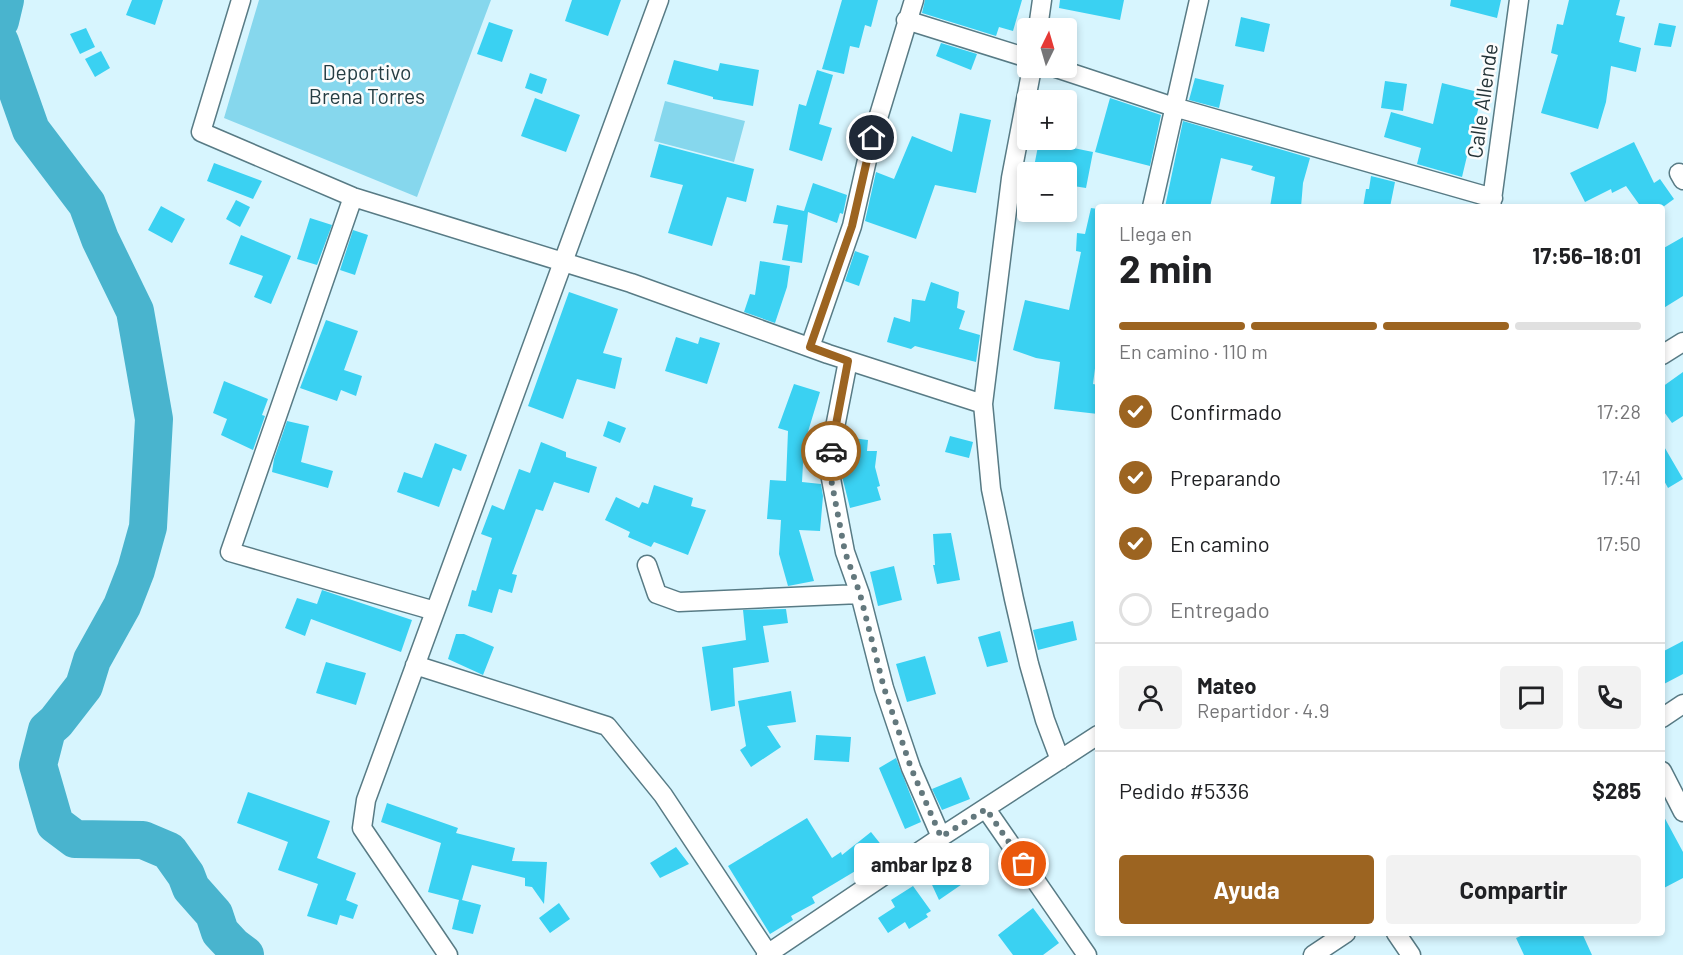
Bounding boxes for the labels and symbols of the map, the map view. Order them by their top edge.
north arrow [1017,18,1077,78]
street label: Calle Allende [1461,42,1502,160]
park label: Deportivo Brena Torres [309,59,425,108]
pin [846,112,897,163]
courier [801,421,861,481]
pin [998,838,1049,889]
callout: ambar lpz 8 [853,843,988,885]

